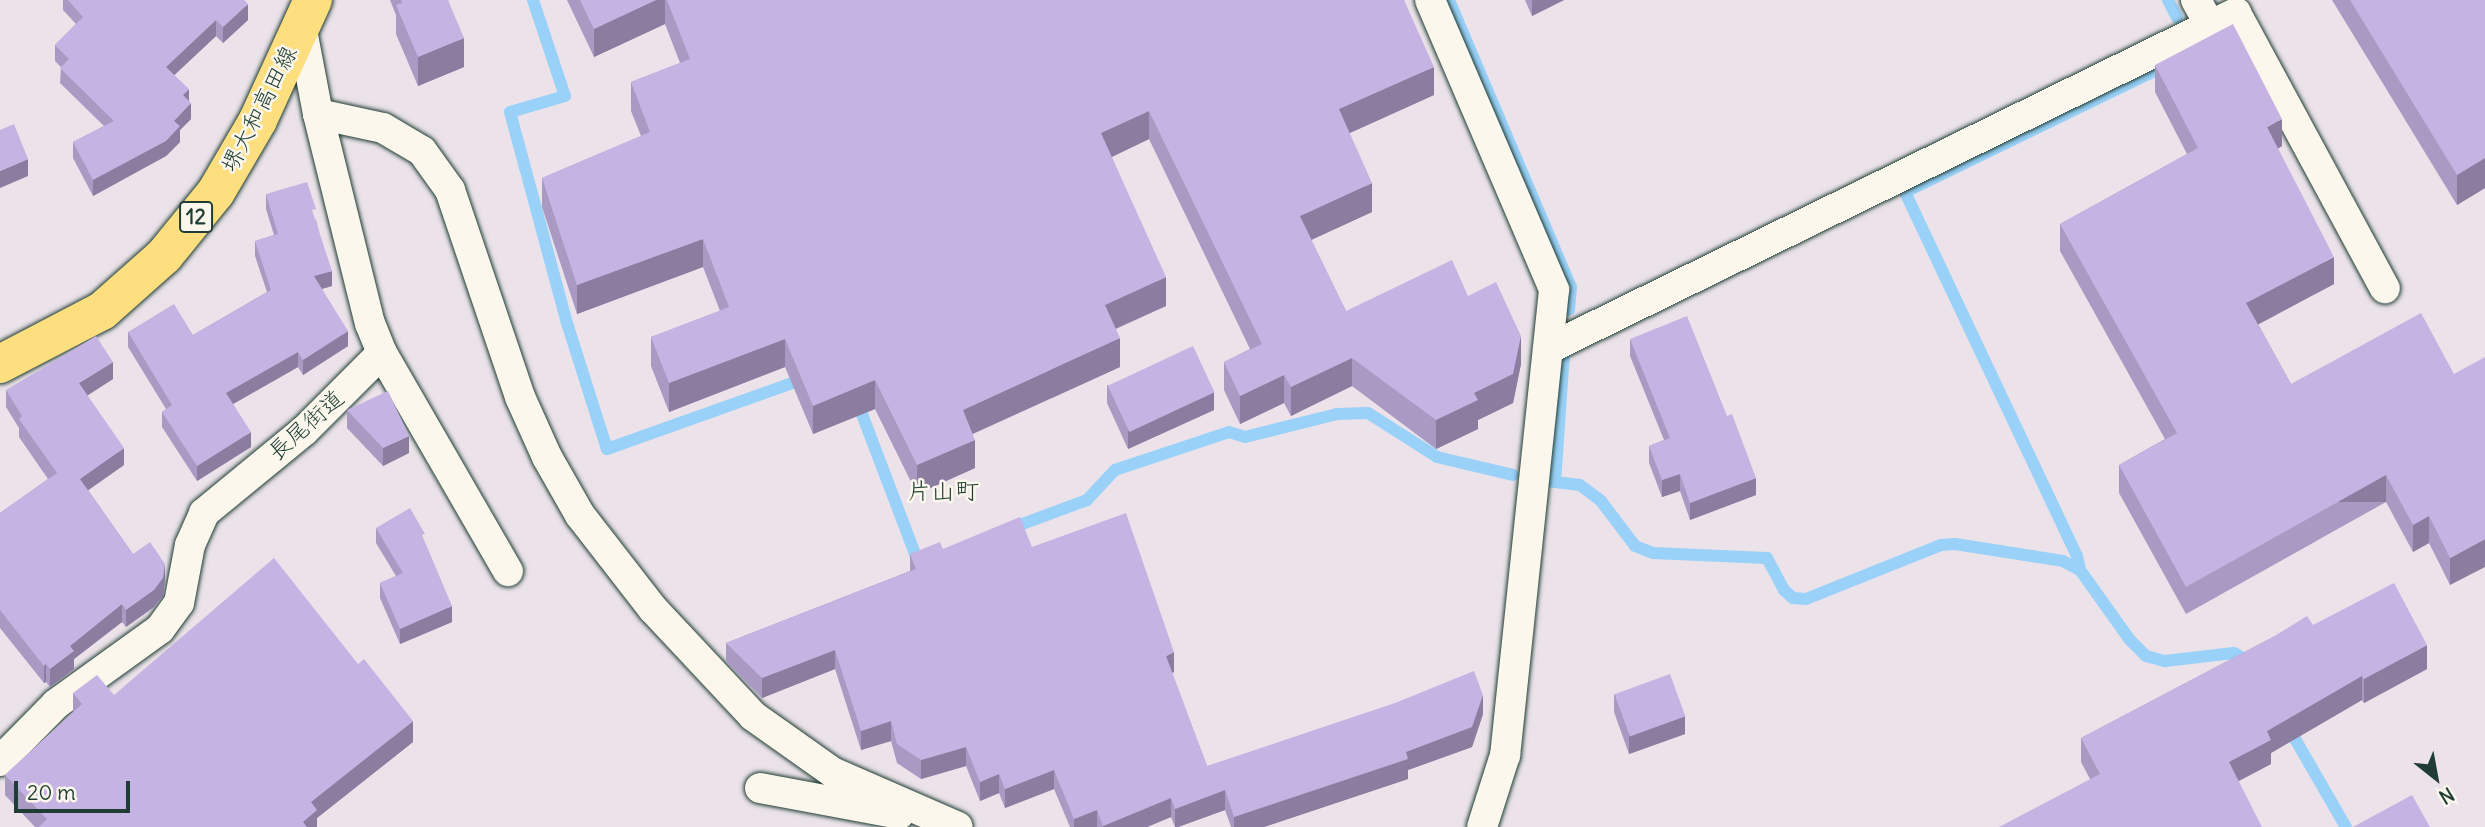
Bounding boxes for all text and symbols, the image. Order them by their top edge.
street label: 堺大和高田線 [215,41,303,177]
road number: 12 [178,200,214,234]
street label: 長尾街道 [263,384,349,466]
district label: 片山町 [907,477,979,505]
north arrow [2401,743,2471,813]
scale bar [18,768,133,812]
text: 20 m [27,779,76,806]
text: N [2435,782,2459,810]

